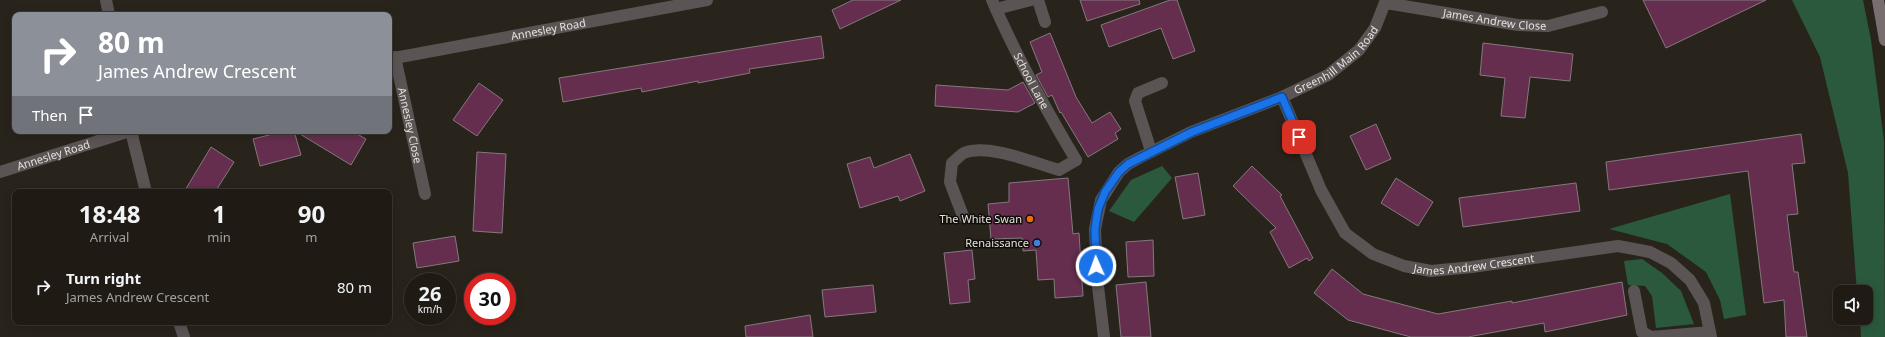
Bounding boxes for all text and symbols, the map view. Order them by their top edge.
street label: James Andrew Close [1441,4,1547,33]
street label: Annesley Road [509,15,587,43]
text: 80 m [98,23,165,61]
street label: Greenhill Main Road [1291,23,1381,97]
icon: right [32,28,84,80]
street label: School Lane [1011,50,1053,112]
text: James Andrew Crescent [98,59,296,83]
street label: Annesley Close [395,86,426,165]
icon: arrive [75,104,97,126]
text: Then [32,105,67,125]
pin [1282,120,1316,154]
icon: arrive [1288,126,1310,148]
street label: Annesley Road [15,136,92,173]
text: 18:48 [79,197,140,230]
text: 1 [212,197,226,230]
text: 90 [298,197,325,230]
place label: The White Swan [939,211,1022,226]
marker: The White Swan [1025,214,1035,224]
text: Arrival [90,228,129,246]
text: min [207,228,231,246]
text: m [305,228,318,246]
place label: Renaissance [965,235,1029,250]
marker: Renaissance [1032,238,1042,248]
position arrow [1075,245,1117,287]
street label: James Andrew Crescent [1412,250,1535,278]
text: Turn right [66,268,141,288]
speed limit sign: 30 [464,273,516,325]
icon: right [32,276,54,298]
text: 80 m [337,277,372,297]
text: 26 [419,280,441,307]
map controls [1833,285,1873,325]
button: sound [1833,285,1873,325]
text: James Andrew Crescent [66,288,209,306]
text: km/h [418,302,442,316]

